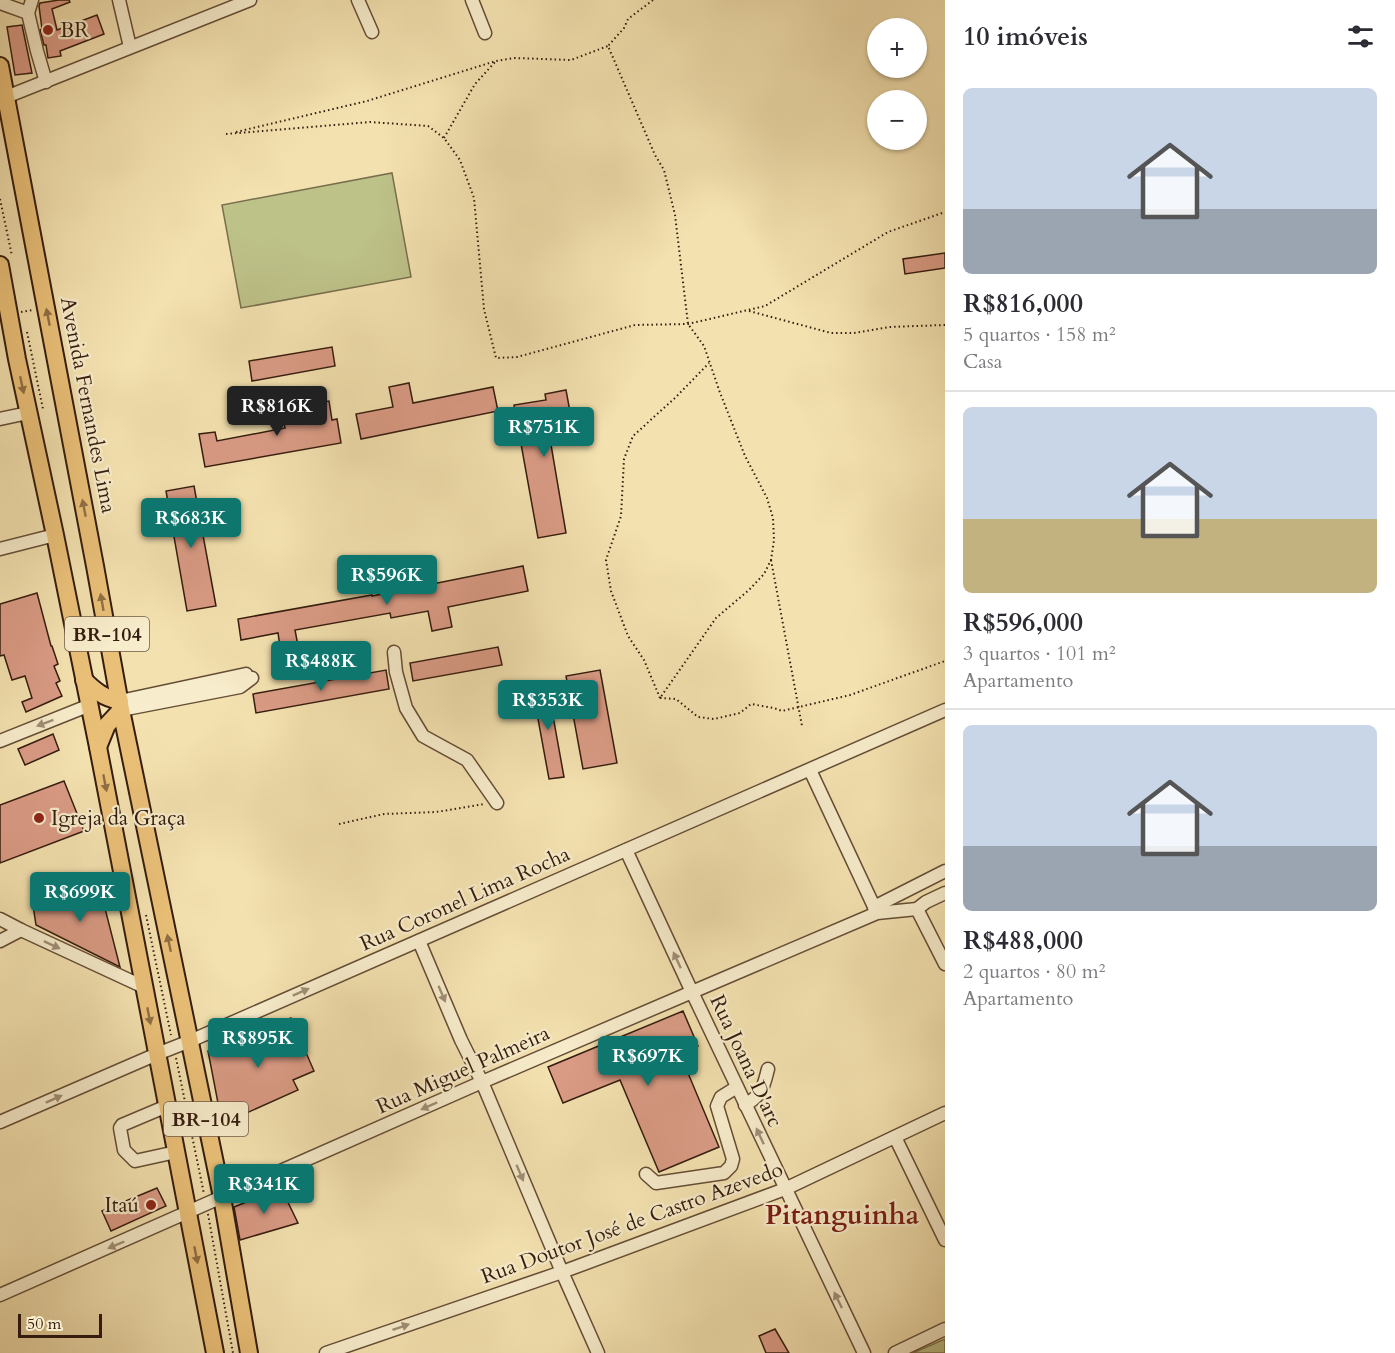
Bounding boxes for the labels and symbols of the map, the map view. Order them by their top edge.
place label: BR [60,16,89,45]
marker: BR [41,23,55,37]
street label: Avenida Fernandes Lima [53,294,123,516]
one-way arrow [43,307,52,326]
one-way arrow [18,376,27,395]
pin: R$816K [228,386,326,437]
pin: R$751K [495,407,593,458]
pin: R$683K [142,498,240,549]
one-way arrow [79,499,88,518]
pin: R$596K [338,555,436,606]
one-way arrow [97,593,106,612]
road number: BR-104 [65,617,149,651]
pin: R$488K [272,641,370,692]
pin: R$353K [499,680,597,731]
one-way arrow [36,719,54,728]
one-way arrow [101,774,110,793]
place label: Igreja da Graça [51,804,186,833]
marker: Igreja da Graça [32,811,46,825]
street label: Rua Coronel Lima Rocha [355,840,575,958]
pin: R$699K [31,872,129,923]
one-way arrow [164,933,173,952]
one-way arrow [44,940,62,950]
one-way arrow [672,950,682,968]
one-way arrow [437,986,447,1004]
one-way arrow [292,987,310,996]
street label: Rua Joana D'arc [703,990,789,1132]
one-way arrow [145,1007,155,1026]
pin: R$895K [209,1018,307,1069]
street label: Rua Miguel Palmeira [372,1019,554,1121]
pin: R$697K [599,1036,697,1087]
one-way arrow [45,1094,62,1103]
one-way arrow [419,1101,437,1111]
road number: BR-104 [164,1102,248,1136]
one-way arrow [756,1127,765,1144]
street label: Rua Doutor José de Castro Azevedo [477,1155,787,1291]
pin: R$341K [215,1164,313,1215]
one-way arrow [516,1164,525,1182]
place label: Itaú [105,1191,139,1220]
district label: Pitanguinha [765,1197,920,1234]
marker: Itaú [144,1198,158,1212]
one-way arrow [107,1240,124,1249]
one-way arrow [192,1246,201,1265]
one-way arrow [834,1292,843,1309]
scale bar [18,1311,102,1338]
one-way arrow [392,1322,410,1332]

